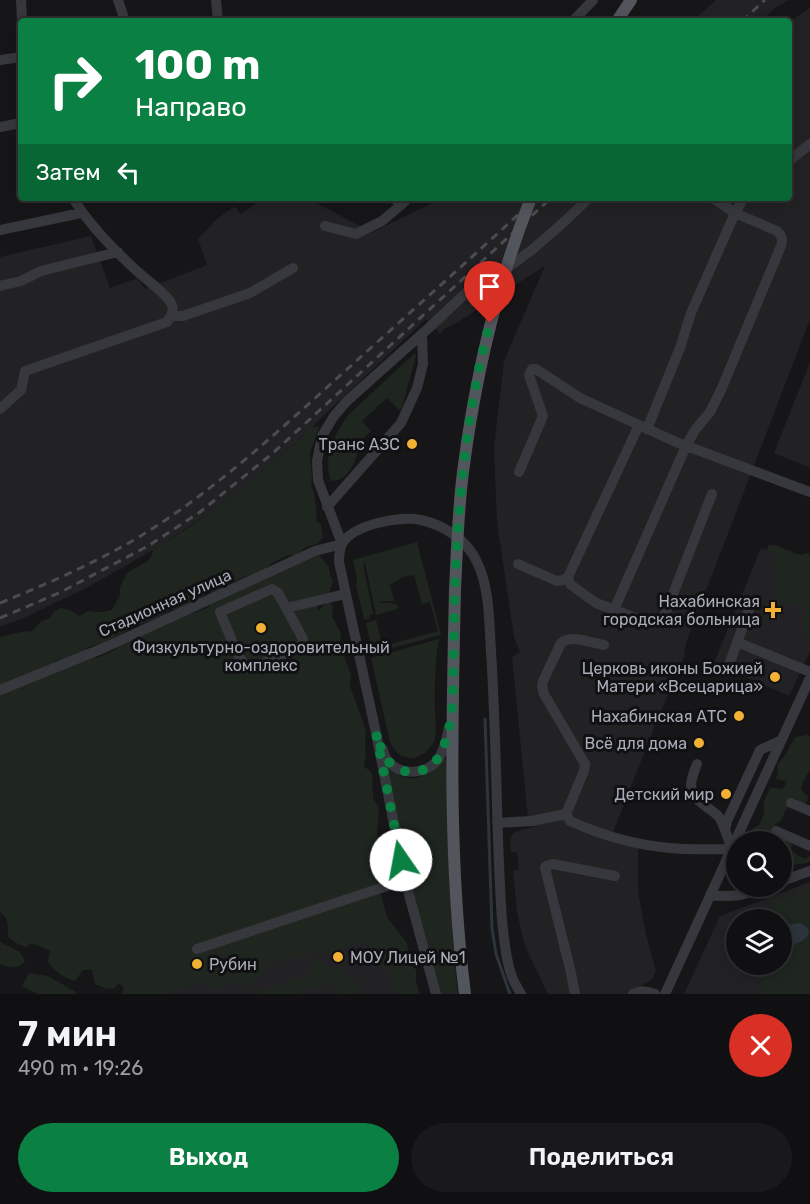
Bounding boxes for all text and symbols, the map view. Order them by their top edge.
text: 100 m [135,40,260,90]
icon: right [36,42,114,120]
text: Направо [135,91,247,123]
icon: left [112,156,145,189]
text: Затем [36,159,100,186]
pin [464,261,515,323]
icon: arrive [473,270,506,303]
place label: Транс АЗС [319,435,400,454]
marker: Транс АЗС [405,437,419,451]
street label: Стадионная улица [96,565,234,641]
place label: Нахабинская городская больница [603,592,760,629]
marker: Нахабинская городская больница [764,601,782,619]
marker: Физкультурно-оздоровительный комплекс [254,621,268,635]
place label: Физкультурно-оздоровительный комплекс [132,638,390,675]
place label: Церковь иконы Божией Матери «Всецарица» [582,659,763,696]
marker: Церковь иконы Божией Матери «Всецарица» [768,670,782,684]
place label: Нахабинская АТС [591,707,727,726]
marker: Нахабинская АТС [732,709,746,723]
place label: Всё для дома [585,734,687,753]
marker: Всё для дома [692,736,706,750]
place label: Детский мир [615,785,714,804]
marker: Детский мир [719,787,733,801]
position arrow [369,828,433,892]
map controls [726,831,792,975]
button: search [726,831,792,897]
button: layers [726,909,792,975]
place label: МОУ Лицей №1 [350,948,466,967]
marker: МОУ Лицей №1 [331,950,345,964]
place label: Рубин [209,955,257,974]
marker: Рубин [190,957,204,971]
text: 7 мин [18,1012,117,1055]
button: close [729,1014,792,1077]
text: 490 m · 19:26 [18,1056,143,1080]
button: Выход [18,1123,399,1192]
button: Поделиться [411,1123,792,1192]

